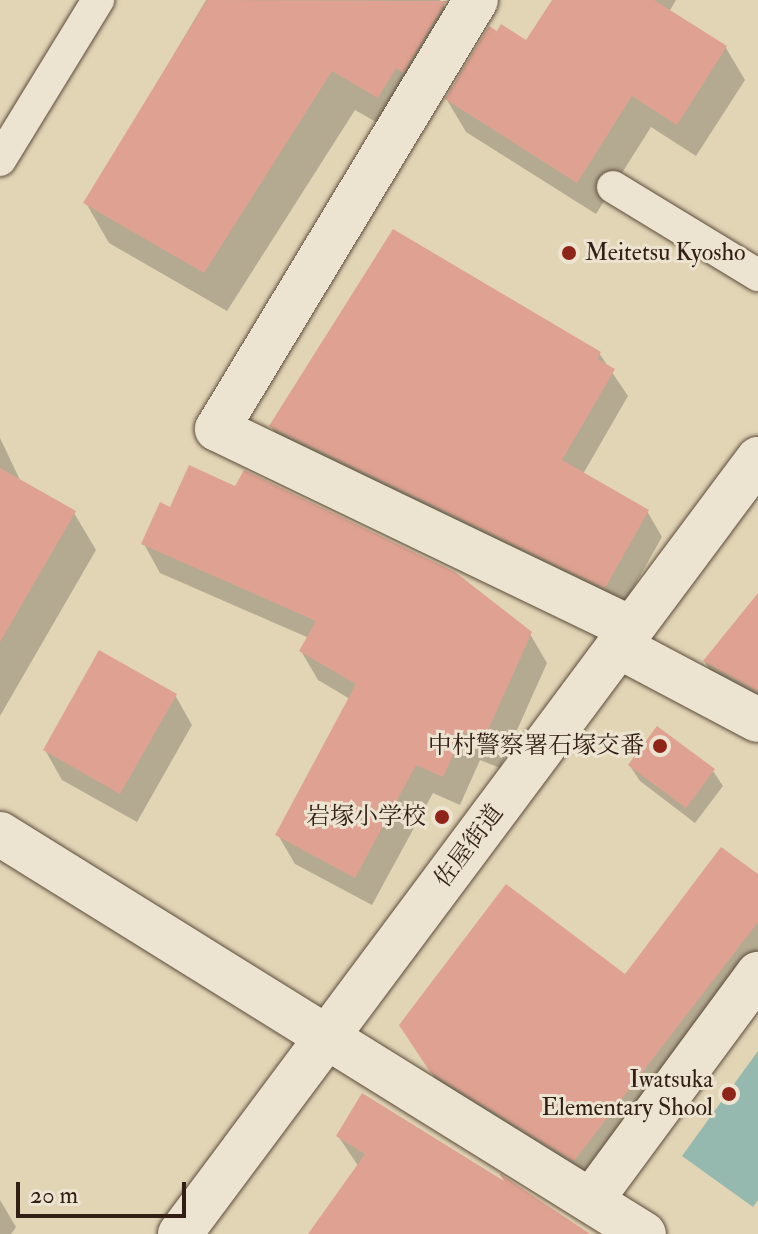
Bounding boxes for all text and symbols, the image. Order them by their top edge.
place label: Meitetsu Kyosho [585,239,746,267]
marker: Meitetsu Kyosho [560,244,578,262]
place label: 中村警察署石塚交番 [428,732,644,760]
marker: 中村警察署石塚交番 [651,737,669,755]
street label: 佐屋街道 [429,799,509,893]
place label: 岩塚小学校 [306,803,426,831]
marker: 岩塚小学校 [433,808,451,826]
place label: Iwatsuka Elementary Shool [542,1066,713,1122]
marker: Iwatsuka Elementary Shool [720,1085,738,1103]
scale bar [20,1166,190,1216]
text: 20 m [30,1180,78,1211]

